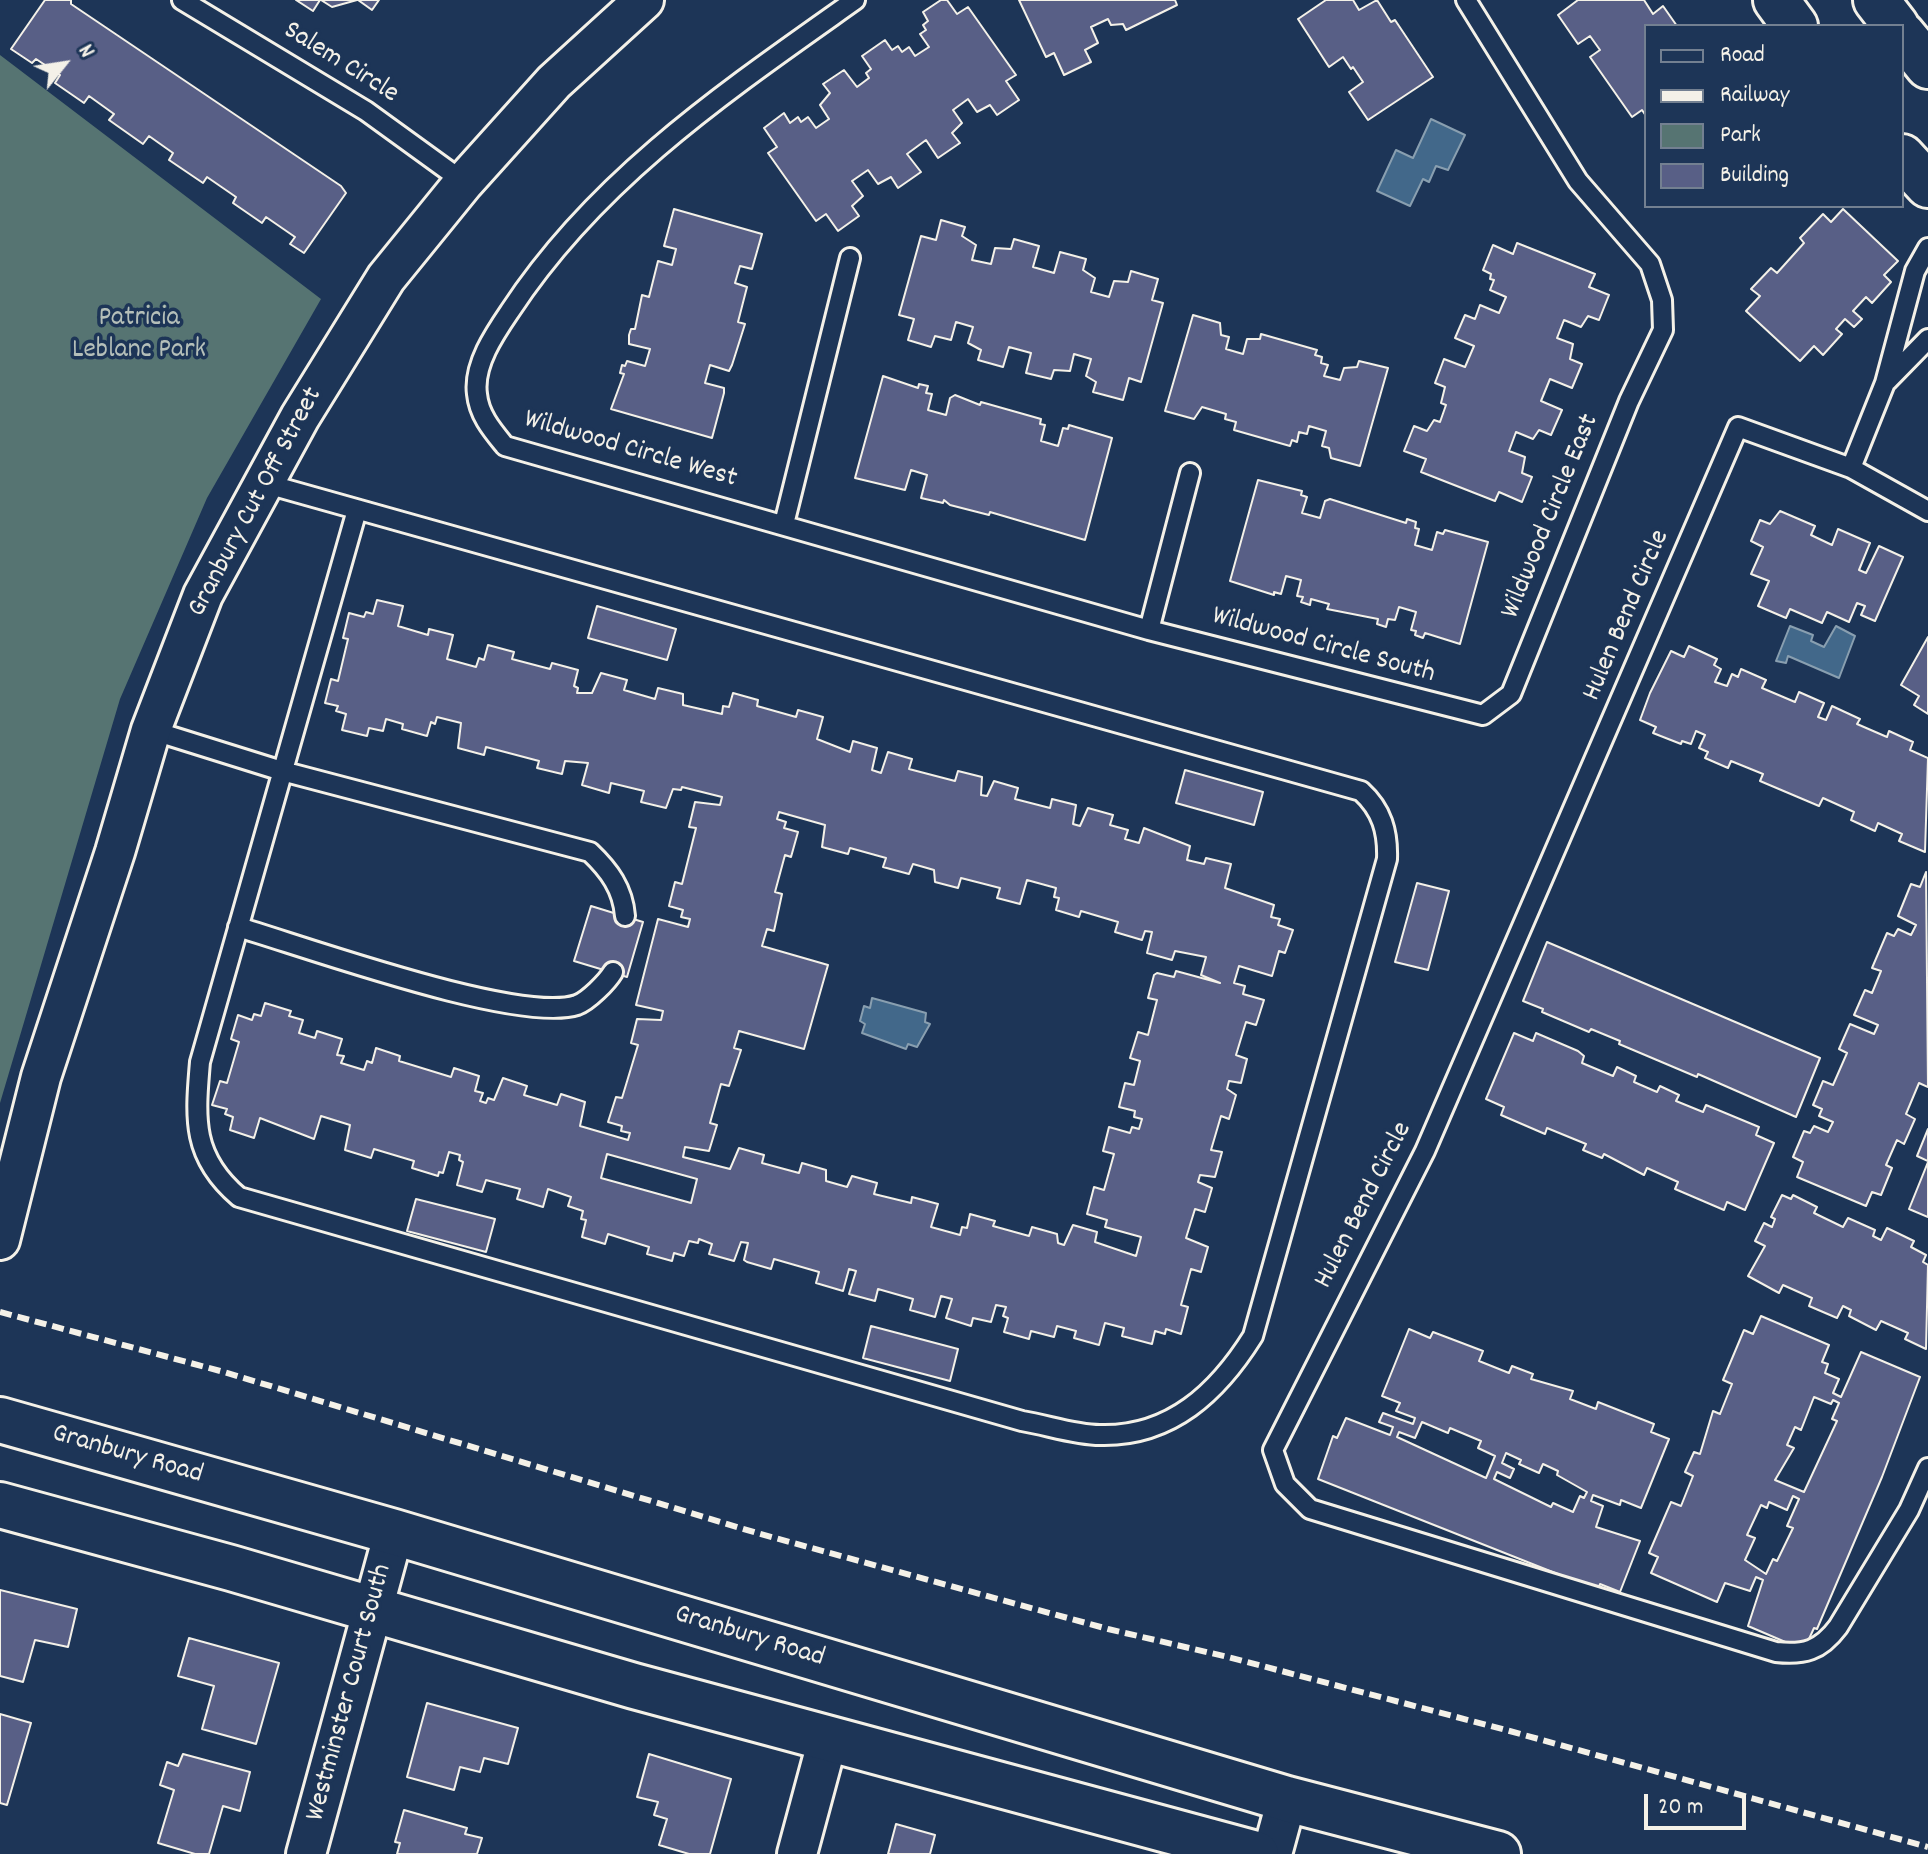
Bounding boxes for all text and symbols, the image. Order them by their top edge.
street label: Salem Circle [276,15,404,113]
north arrow [24,24,104,104]
legend [1644,24,1904,208]
text: N [69,39,101,64]
text: Road [1720,39,1765,73]
text: Railway [1720,79,1789,113]
text: Park [1720,119,1761,153]
text: Building [1720,159,1789,193]
park label: Patricia Leblanc Park [72,303,206,369]
street label: Granbury Cut Off Street [182,383,332,623]
street label: Wildwood Circle West [520,405,740,497]
street label: Wildwood Circle East [1496,410,1608,624]
street label: Hulen Bend Circle [1577,525,1679,707]
street label: Wildwood Circle South [1208,601,1438,693]
street label: Hulen Bend Circle [1309,1117,1421,1295]
street label: Granbury Road [48,1418,206,1494]
street label: Westminster Court South [301,1561,401,1825]
street label: Granbury Road [670,1599,828,1677]
scale bar [1648,1778,1750,1828]
text: 20 m [1658,1791,1704,1825]

